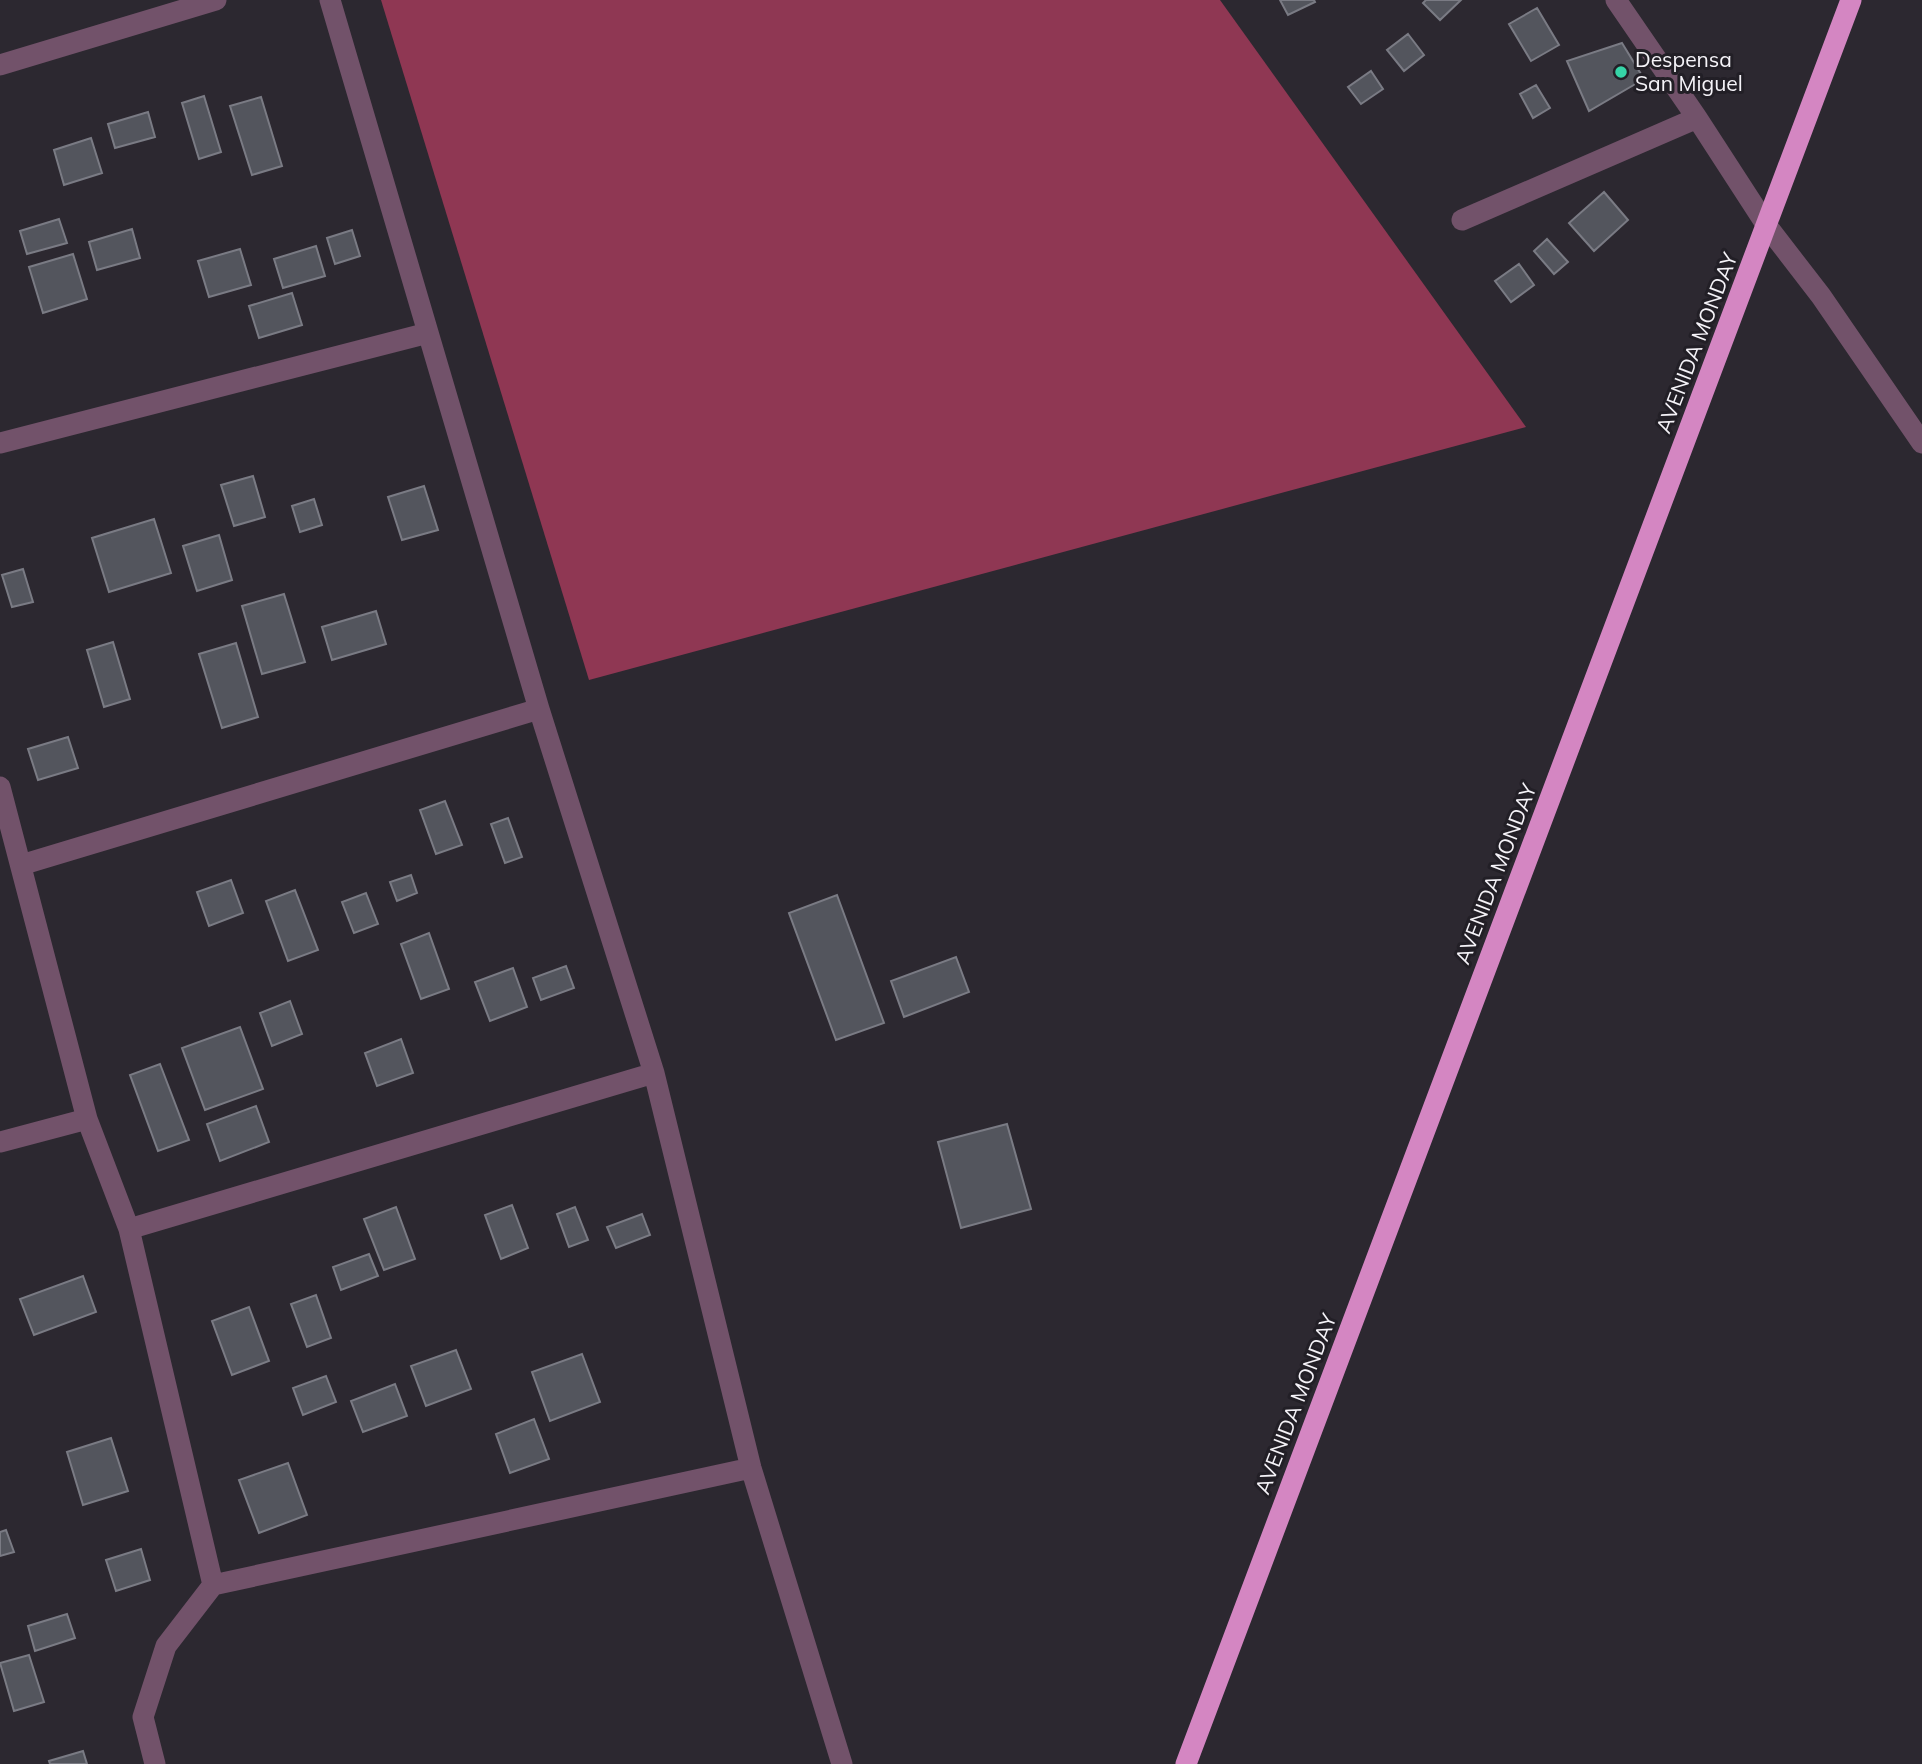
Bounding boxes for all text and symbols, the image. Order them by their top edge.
place label: Despensa San Miguel [1635,46,1743,96]
marker: Despensa San Miguel [1613,64,1629,80]
street label: AVENIDA MONDAY [1650,249,1743,436]
street label: AVENIDA MONDAY [1449,780,1542,967]
street label: AVENIDA MONDAY [1249,1310,1342,1497]

